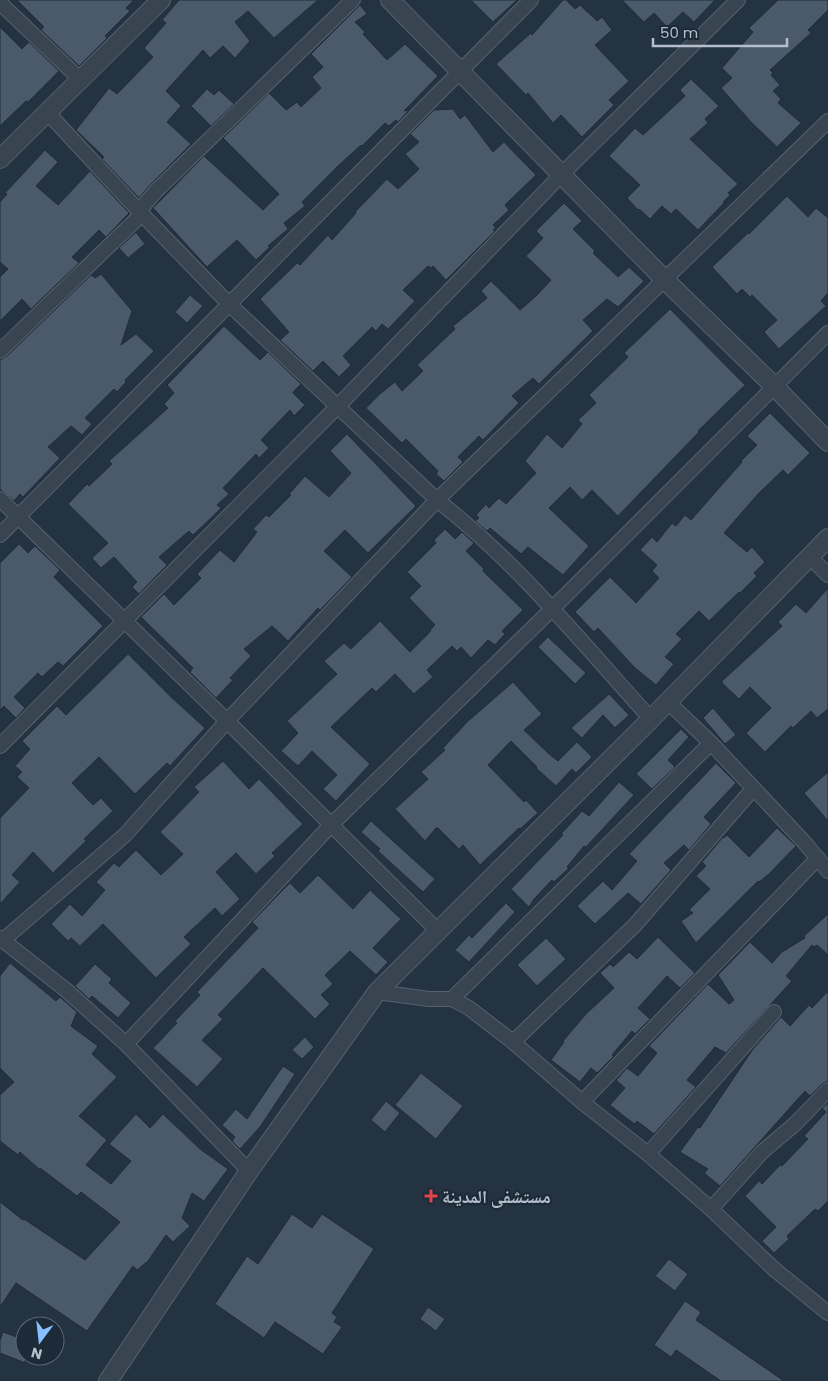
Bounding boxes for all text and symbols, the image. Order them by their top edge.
scale bar [653,15,787,47]
text: 50 m [660,22,698,43]
place label: مستشفى المدينة [442,1184,551,1209]
marker: مستشفى المدينة [424,1189,438,1203]
north arrow [15,1316,65,1366]
text: N [29,1343,44,1365]

